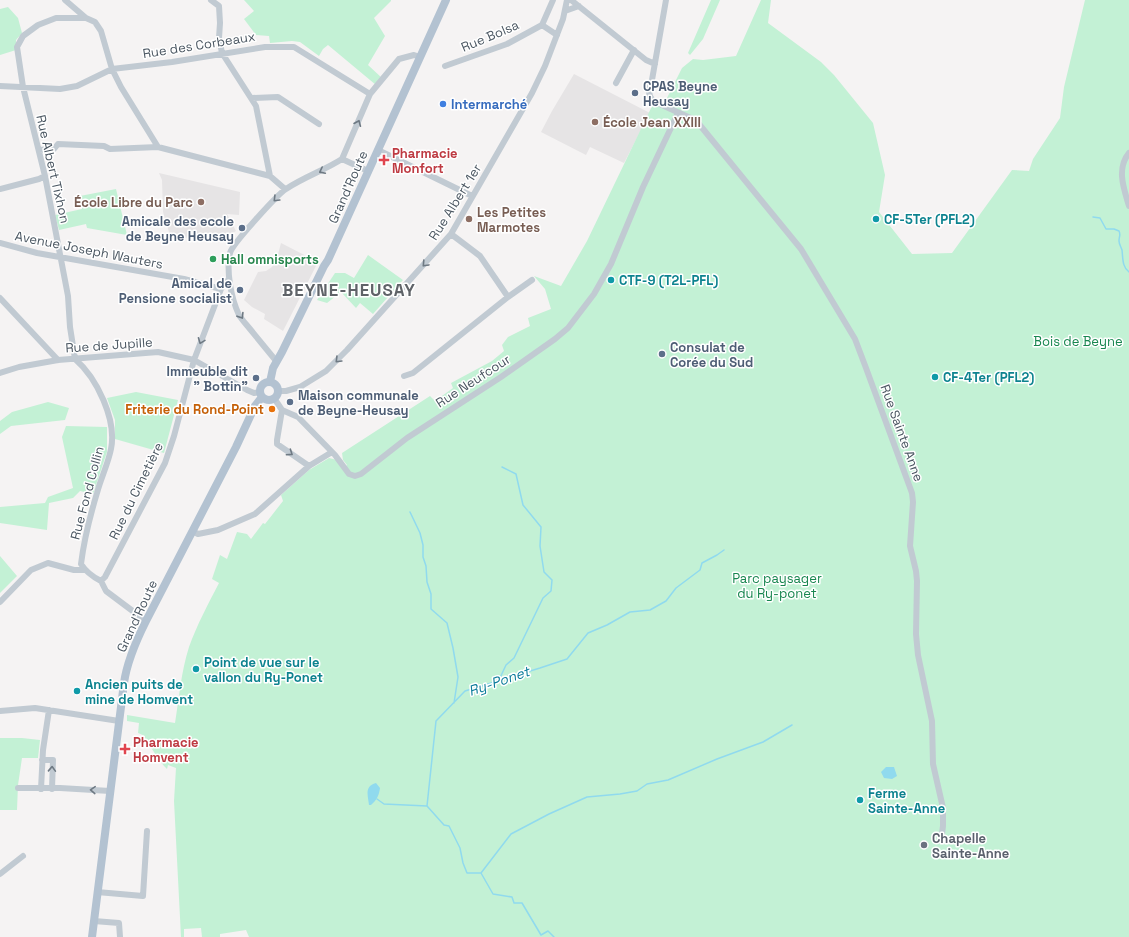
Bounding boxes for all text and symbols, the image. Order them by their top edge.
street label: Rue Bolsa [458,16,522,56]
street label: Rue des Corbeaux [141,28,257,62]
place label: CPAS Beyne Heusay [643,78,718,110]
marker: CPAS Beyne Heusay [630,88,640,98]
place label: Intermarché [451,96,527,113]
marker: Intermarché [438,99,448,109]
street label: Rue Albert Tixhon [32,113,74,225]
place label: École Jean XXIII [603,114,701,131]
marker: École Jean XXIII [590,117,600,127]
one-way arrow [353,119,361,126]
place label: Pharmacie Monfort [392,145,458,177]
street label: Grand'Route [324,148,372,226]
marker: Pharmacie Monfort [379,155,389,165]
street label: Rue Albert 1er [425,161,485,243]
one-way arrow [318,166,326,174]
place label: École Libre du Parc [74,194,193,211]
one-way arrow [273,194,281,202]
marker: École Libre du Parc [196,197,206,207]
place label: Les Petites Marmotes [477,204,546,236]
place label: CF-5Ter (PFL2) [884,211,975,228]
place label: Amicale des ecole de Beyne Heusay [122,213,234,245]
marker: Les Petites Marmotes [464,214,474,224]
marker: CF-5Ter (PFL2) [871,214,881,224]
marker: Amicale des ecole de Beyne Heusay [237,223,247,233]
street label: Avenue Joseph Wauters [14,227,165,273]
place label: Hall omnisports [221,251,319,268]
marker: Hall omnisports [208,254,218,264]
one-way arrow [423,259,430,266]
place label: CTF-9 (T2L-PFL) [619,272,718,289]
place label: Amical de Pensione socialist [119,275,232,307]
marker: CTF-9 (T2L-PFL) [606,275,616,285]
district label: BEYNE-HEUSAY [282,279,416,301]
marker: Amical de Pensione socialist [235,285,245,295]
one-way arrow [236,312,243,319]
street label: Rue de Jupille [65,333,153,357]
park label: Bois de Beyne [1033,333,1123,350]
one-way arrow [198,337,206,344]
place label: Consulat de Corée du Sud [670,339,753,371]
marker: Consulat de Corée du Sud [657,349,667,359]
street label: Rue Neufcour [432,351,514,411]
one-way arrow [335,355,343,363]
place label: Immeuble dit " Bottin" [167,363,248,395]
place label: CF-4Ter (PFL2) [943,369,1034,386]
marker: CF-4Ter (PFL2) [930,372,940,382]
marker: Immeuble dit " Bottin" [251,373,261,383]
street label: Rue Sainte Anne [877,382,927,484]
place label: Maison communale de Beyne-Heusay [298,387,419,419]
marker: Maison communale de Beyne-Heusay [285,397,295,407]
place label: Friterie du Rond-Point [125,401,264,418]
marker: Friterie du Rond-Point [267,404,277,414]
street label: Rue du Cimetière [105,440,167,542]
street label: Rue Fond Collin [66,445,108,541]
one-way arrow [286,448,293,456]
park label: Parc paysager du Ry-ponet [732,570,822,602]
street label: Grand'Route [113,577,161,655]
place label: Point de vue sur le vallon du Ry-Ponet [204,654,323,686]
water label: Ry-Ponet [466,662,533,700]
marker: Point de vue sur le vallon du Ry-Ponet [191,664,201,674]
place label: Ancien puits de mine de Homvent [85,676,193,708]
marker: Ancien puits de mine de Homvent [72,686,82,696]
place label: Pharmacie Homvent [133,734,199,766]
marker: Pharmacie Homvent [120,744,130,754]
one-way arrow [48,766,56,772]
one-way arrow [90,785,96,794]
place label: Ferme Sainte-Anne [868,785,945,817]
marker: Ferme Sainte-Anne [855,795,865,805]
place label: Chapelle Sainte-Anne [932,830,1009,862]
marker: Chapelle Sainte-Anne [919,840,929,850]

